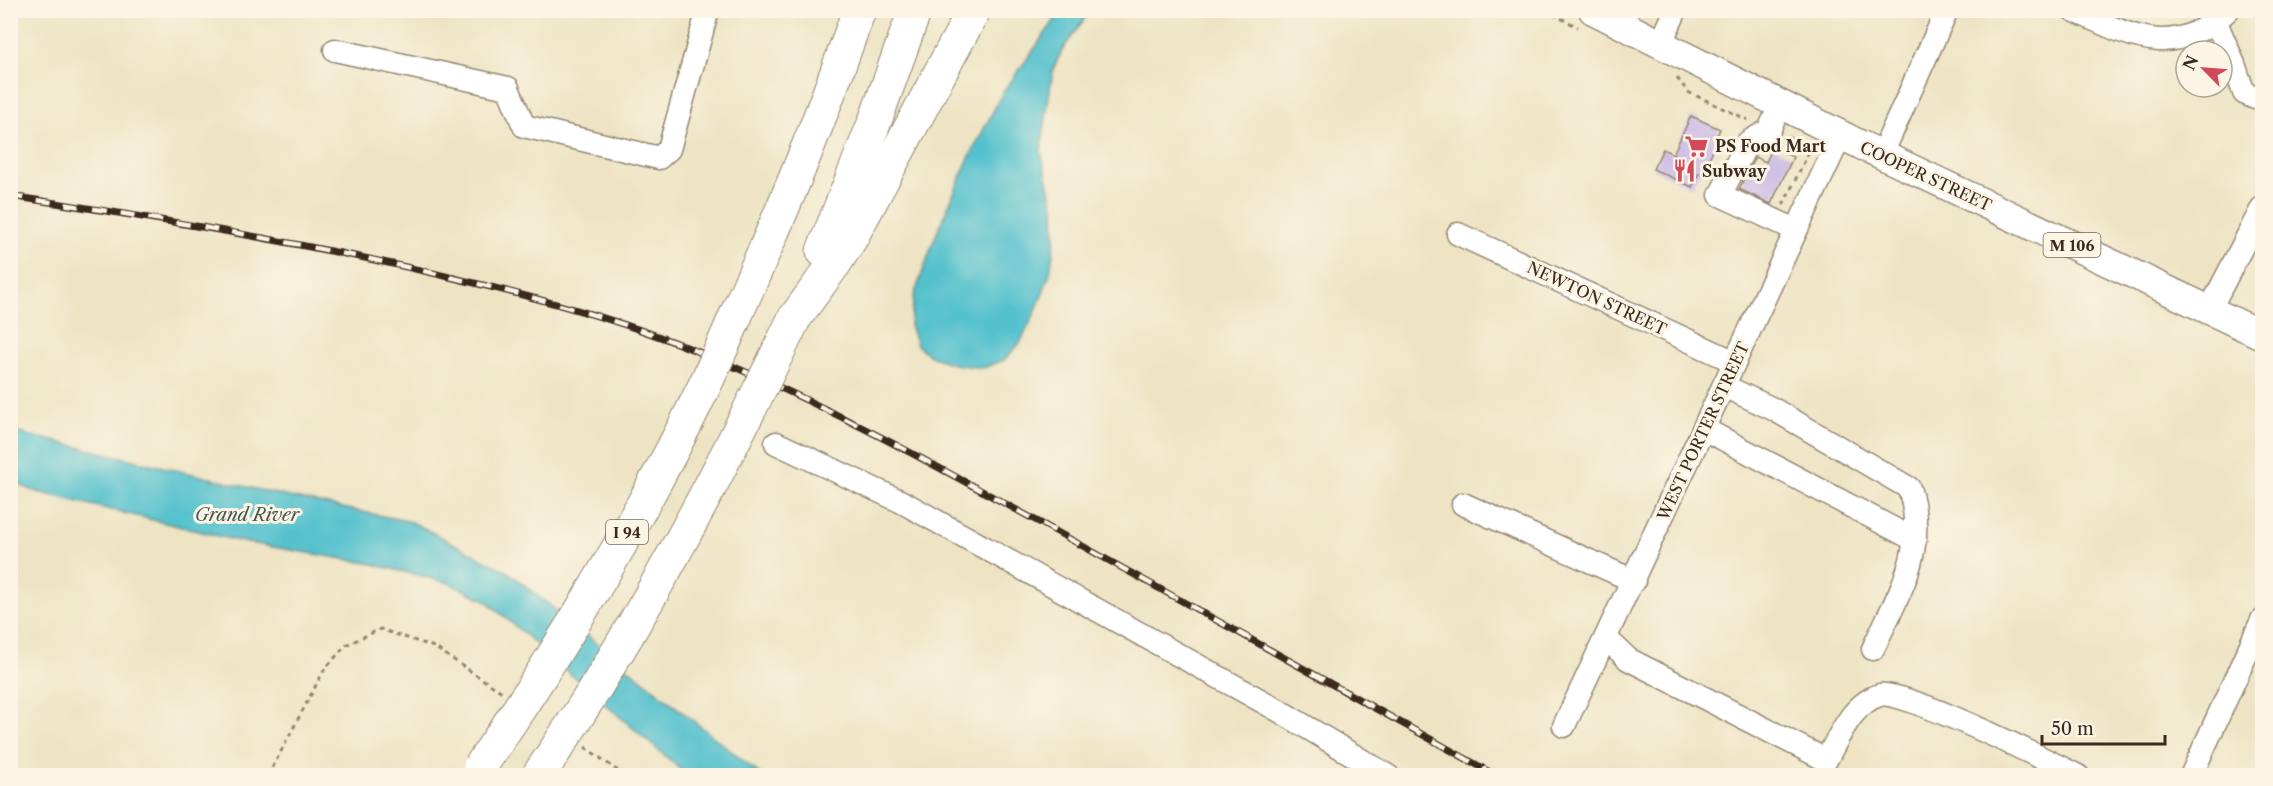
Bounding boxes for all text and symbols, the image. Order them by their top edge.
north arrow [2174,39,2234,99]
text: N [2178,52,2202,73]
supermarket icon: PS Food Mart [1684,133,1710,159]
place label: PS Food Mart [1715,136,1826,156]
street label: COOPER STREET [1857,137,1995,215]
restaurant icon: Subway [1671,158,1697,184]
place label: Subway [1702,161,1768,181]
road number: M 106 [2044,233,2100,257]
street label: NEWTON STREET [1524,257,1670,339]
street label: WEST PORTER STREET [1652,339,1753,524]
water label: Grand River [195,504,301,526]
road number: I 94 [606,520,648,544]
scale bar [2042,708,2165,746]
text: 50 m [2051,718,2094,740]

